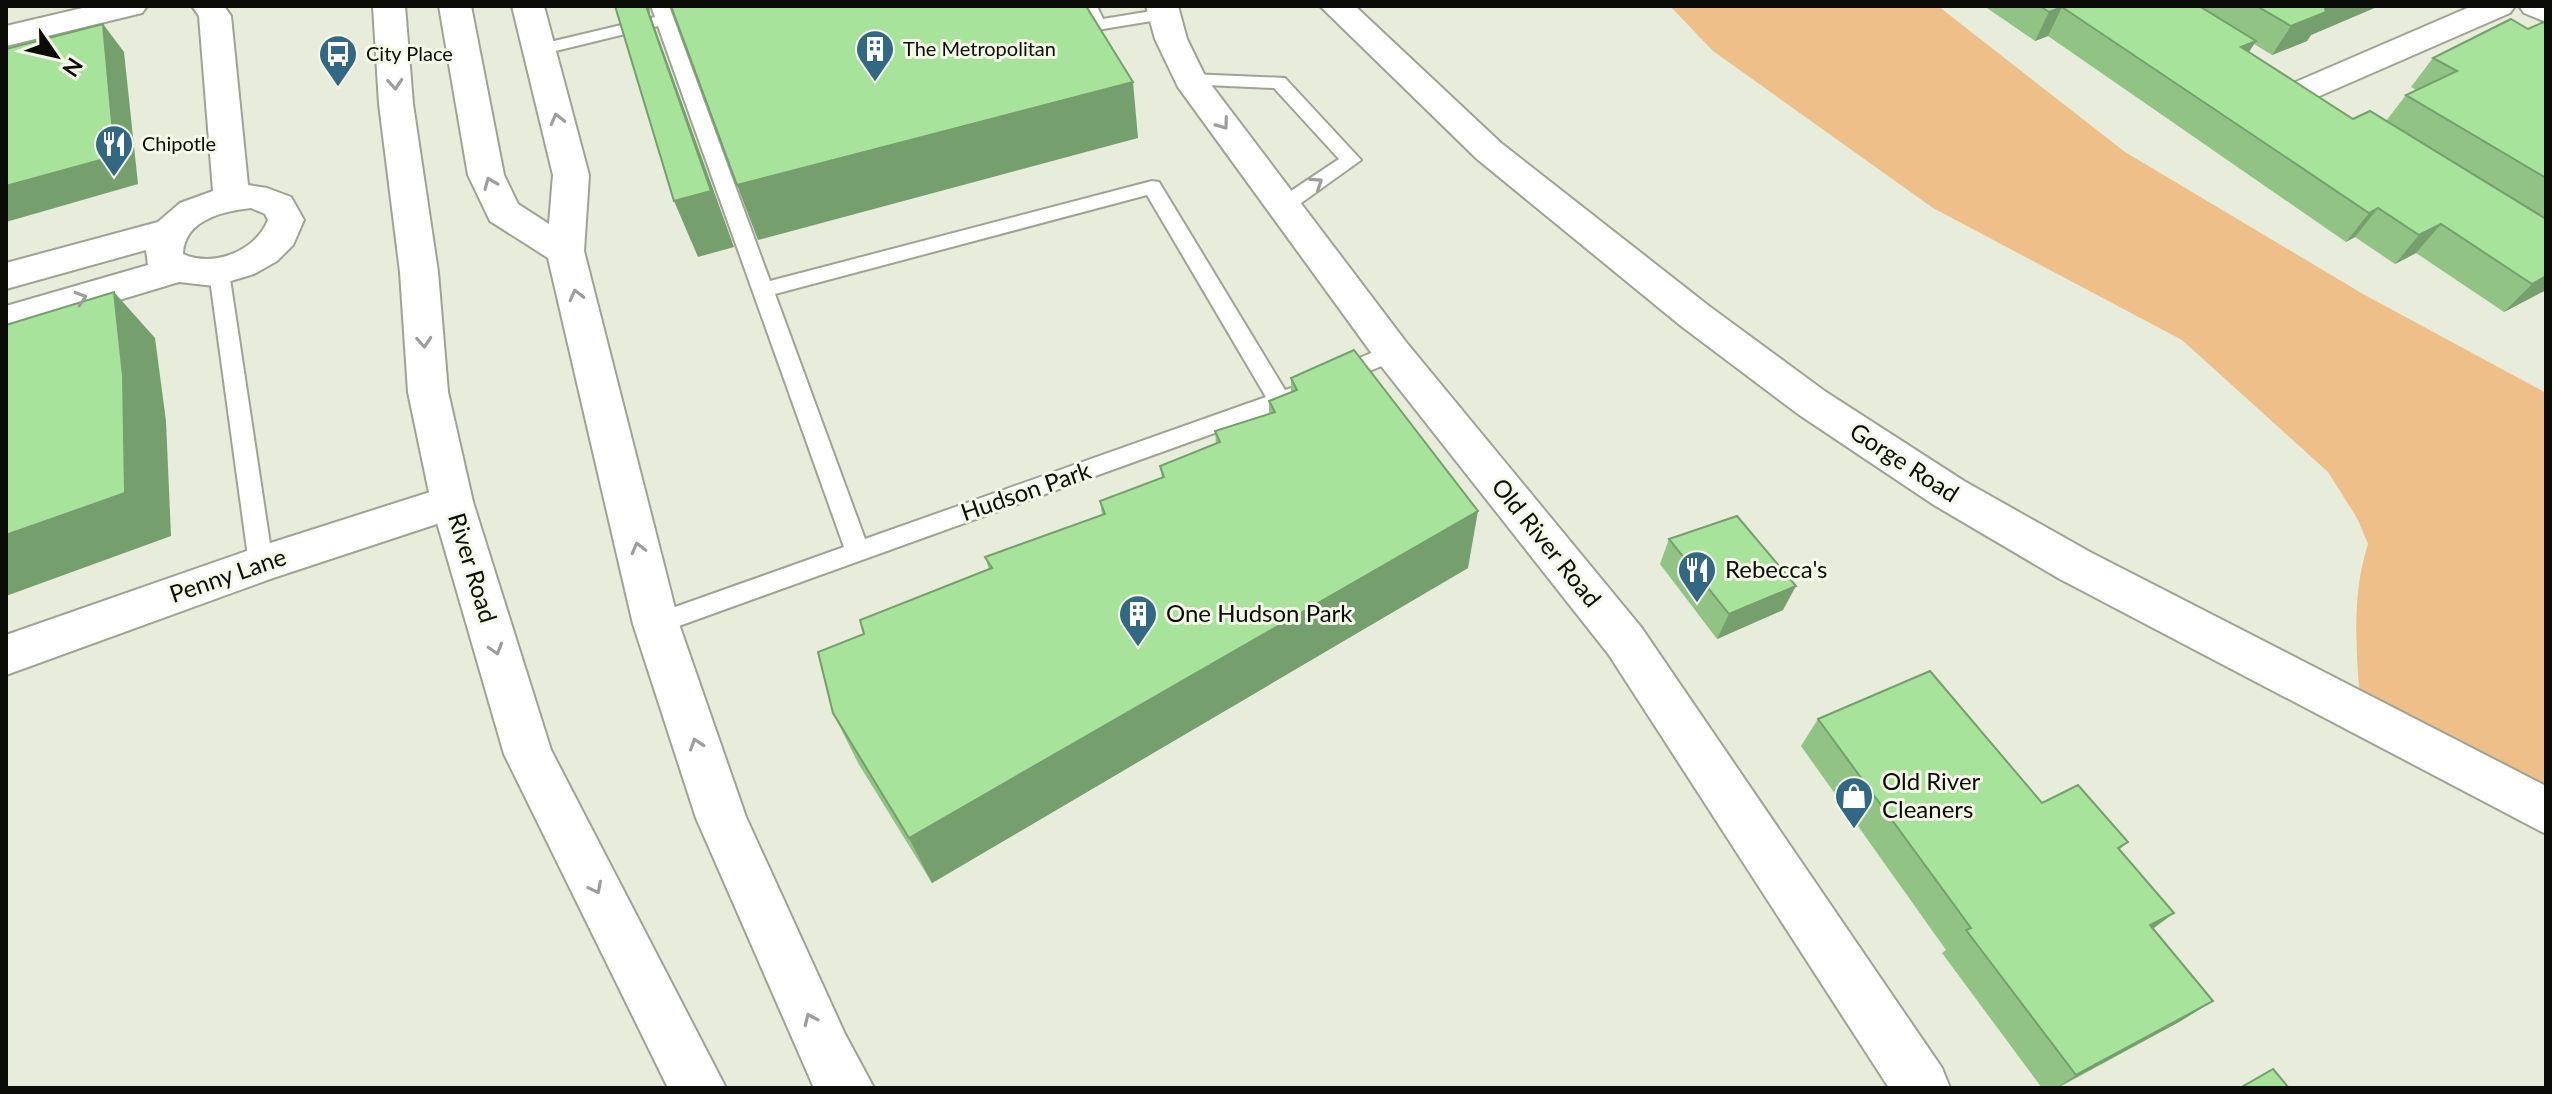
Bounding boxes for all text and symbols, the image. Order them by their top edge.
north arrow [16,16,96,96]
building icon: The Metropolitan [854,28,896,83]
bus stop icon: City Place [317,33,359,88]
place label: The Metropolitan [903,36,1056,60]
place label: City Place [366,41,453,65]
text: N [57,53,89,82]
one-way arrow [386,78,403,91]
one-way arrow [549,113,566,126]
one-way arrow [1213,115,1227,130]
restaurant icon: Chipotle [93,123,135,178]
place label: Chipotle [142,131,216,155]
one-way arrow [483,177,500,191]
one-way arrow [1308,178,1323,193]
one-way arrow [568,289,585,302]
one-way arrow [73,291,87,307]
one-way arrow [415,336,432,349]
street label: Gorge Road [1845,416,1965,508]
street label: Hudson Park [957,455,1095,526]
street label: Old River Road [1486,472,1608,612]
street label: River Road [443,509,504,626]
street label: Penny Lane [165,541,290,608]
one-way arrow [630,541,647,555]
restaurant icon: Rebecca's [1676,549,1718,604]
place label: Rebecca's [1725,554,1828,583]
building icon: One Hudson Park [1117,593,1159,648]
place label: One Hudson Park [1166,598,1353,627]
one-way arrow [487,641,503,655]
one-way arrow [689,737,705,751]
place label: Old River Cleaners [1882,766,1981,823]
shop icon: Old River Cleaners [1833,775,1875,830]
one-way arrow [586,879,602,894]
one-way arrow [803,1013,819,1027]

